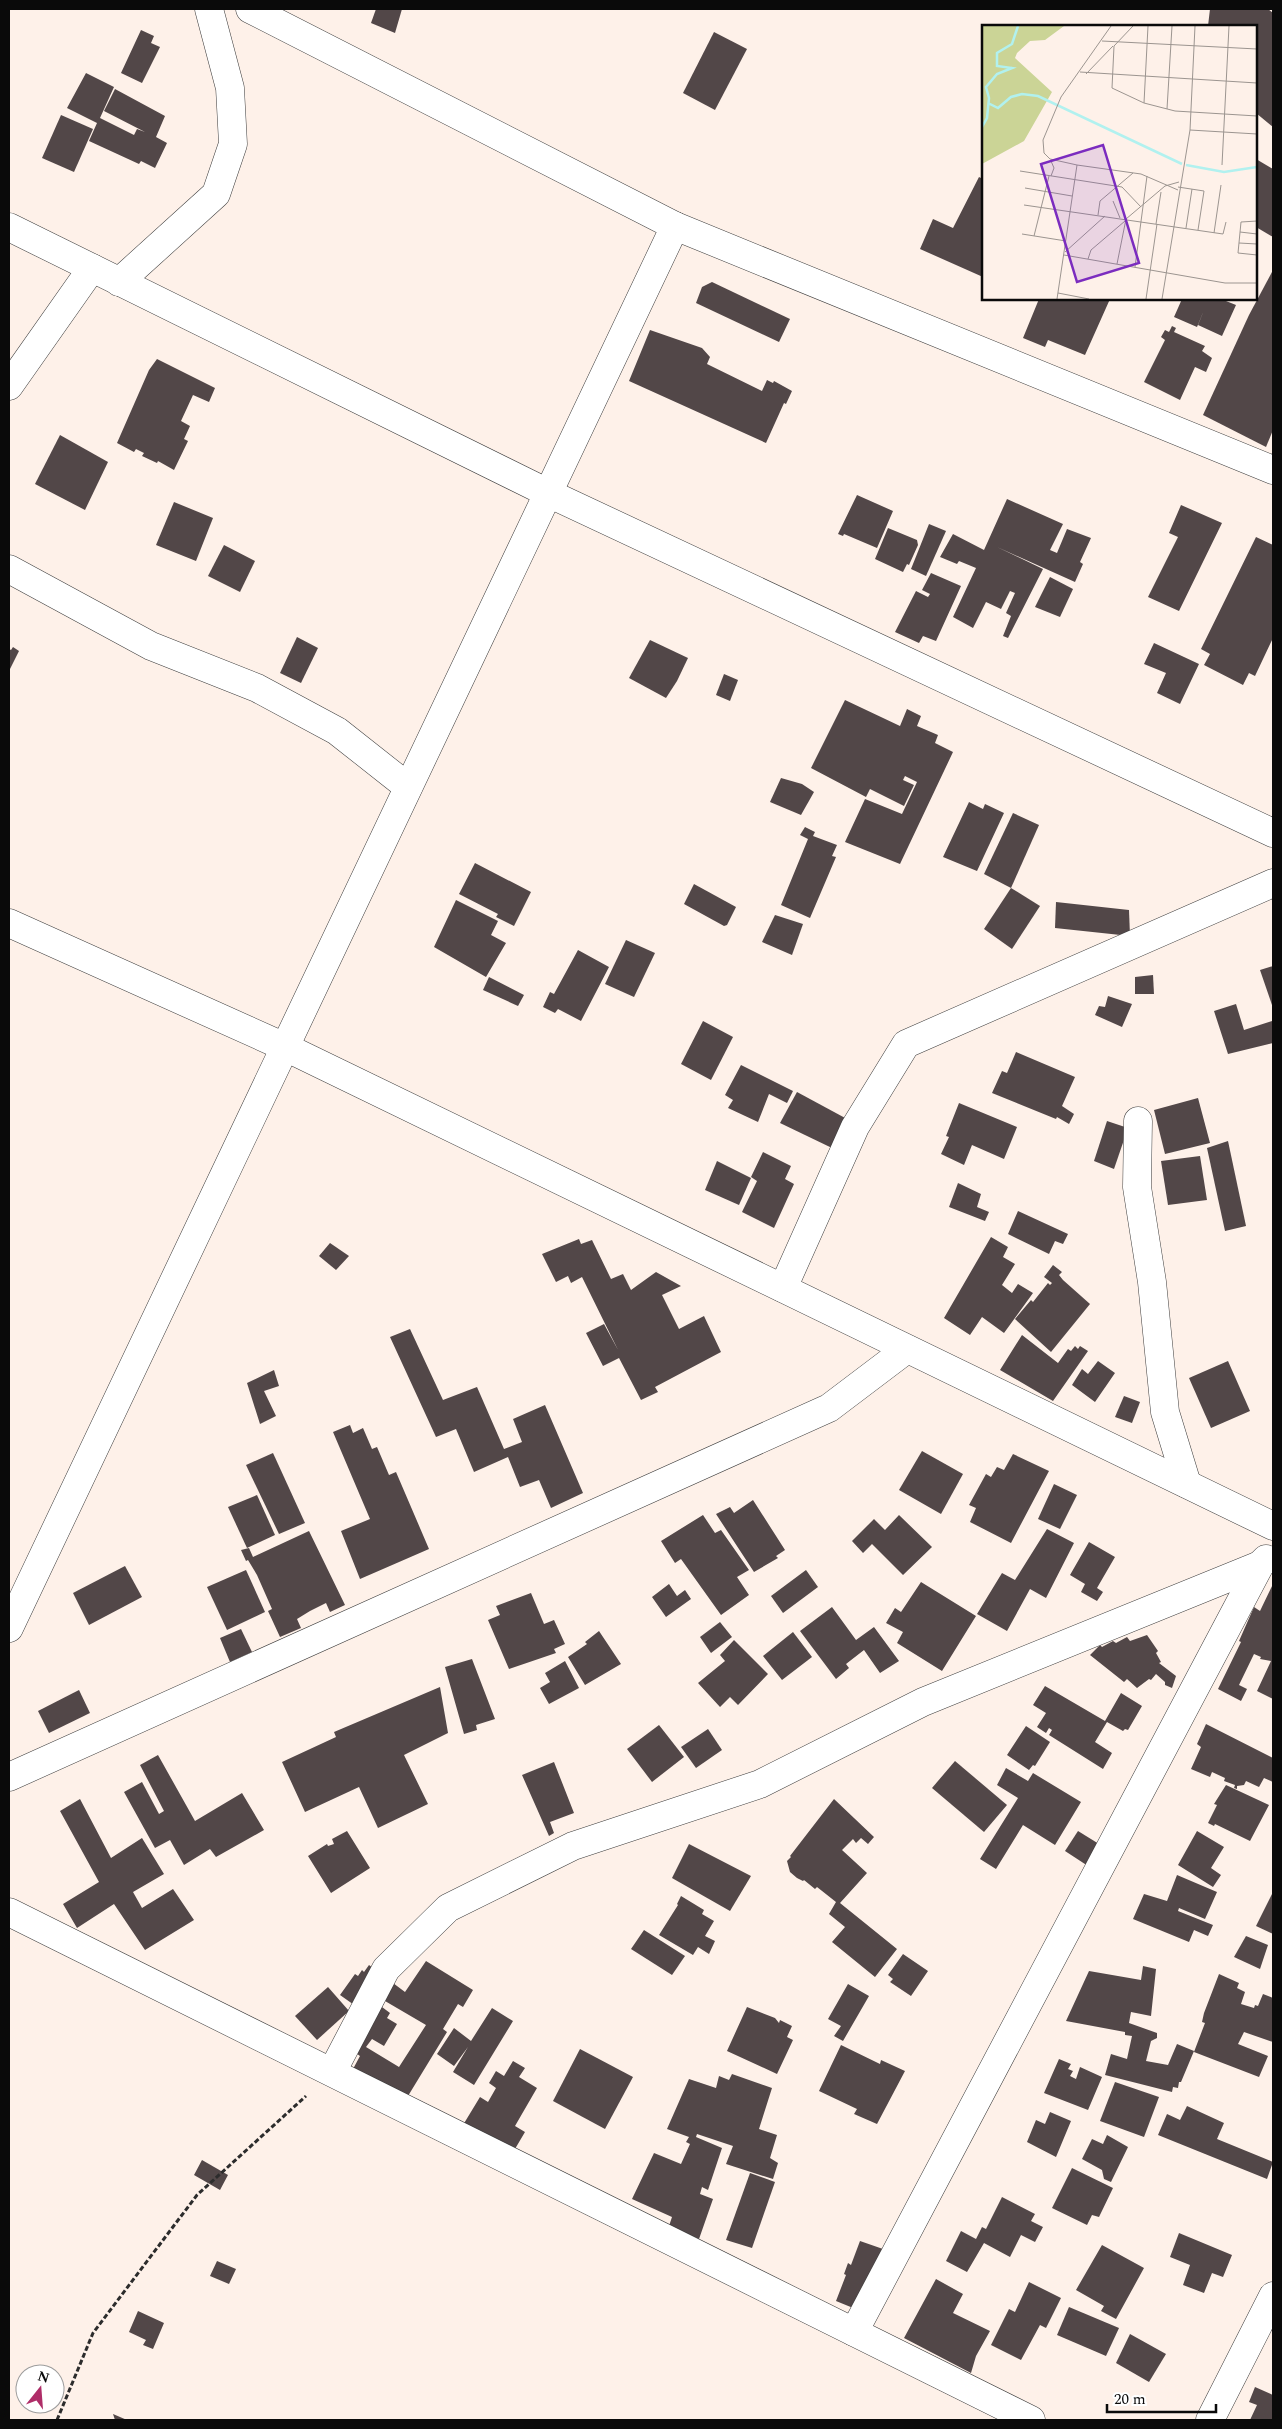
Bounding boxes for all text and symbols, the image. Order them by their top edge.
inset map [982,25,1257,300]
north arrow [15,2364,65,2414]
text: N [35,2365,52,2389]
scale bar [1107,2382,1216,2414]
text: 20 m [1114,2388,1146,2411]

